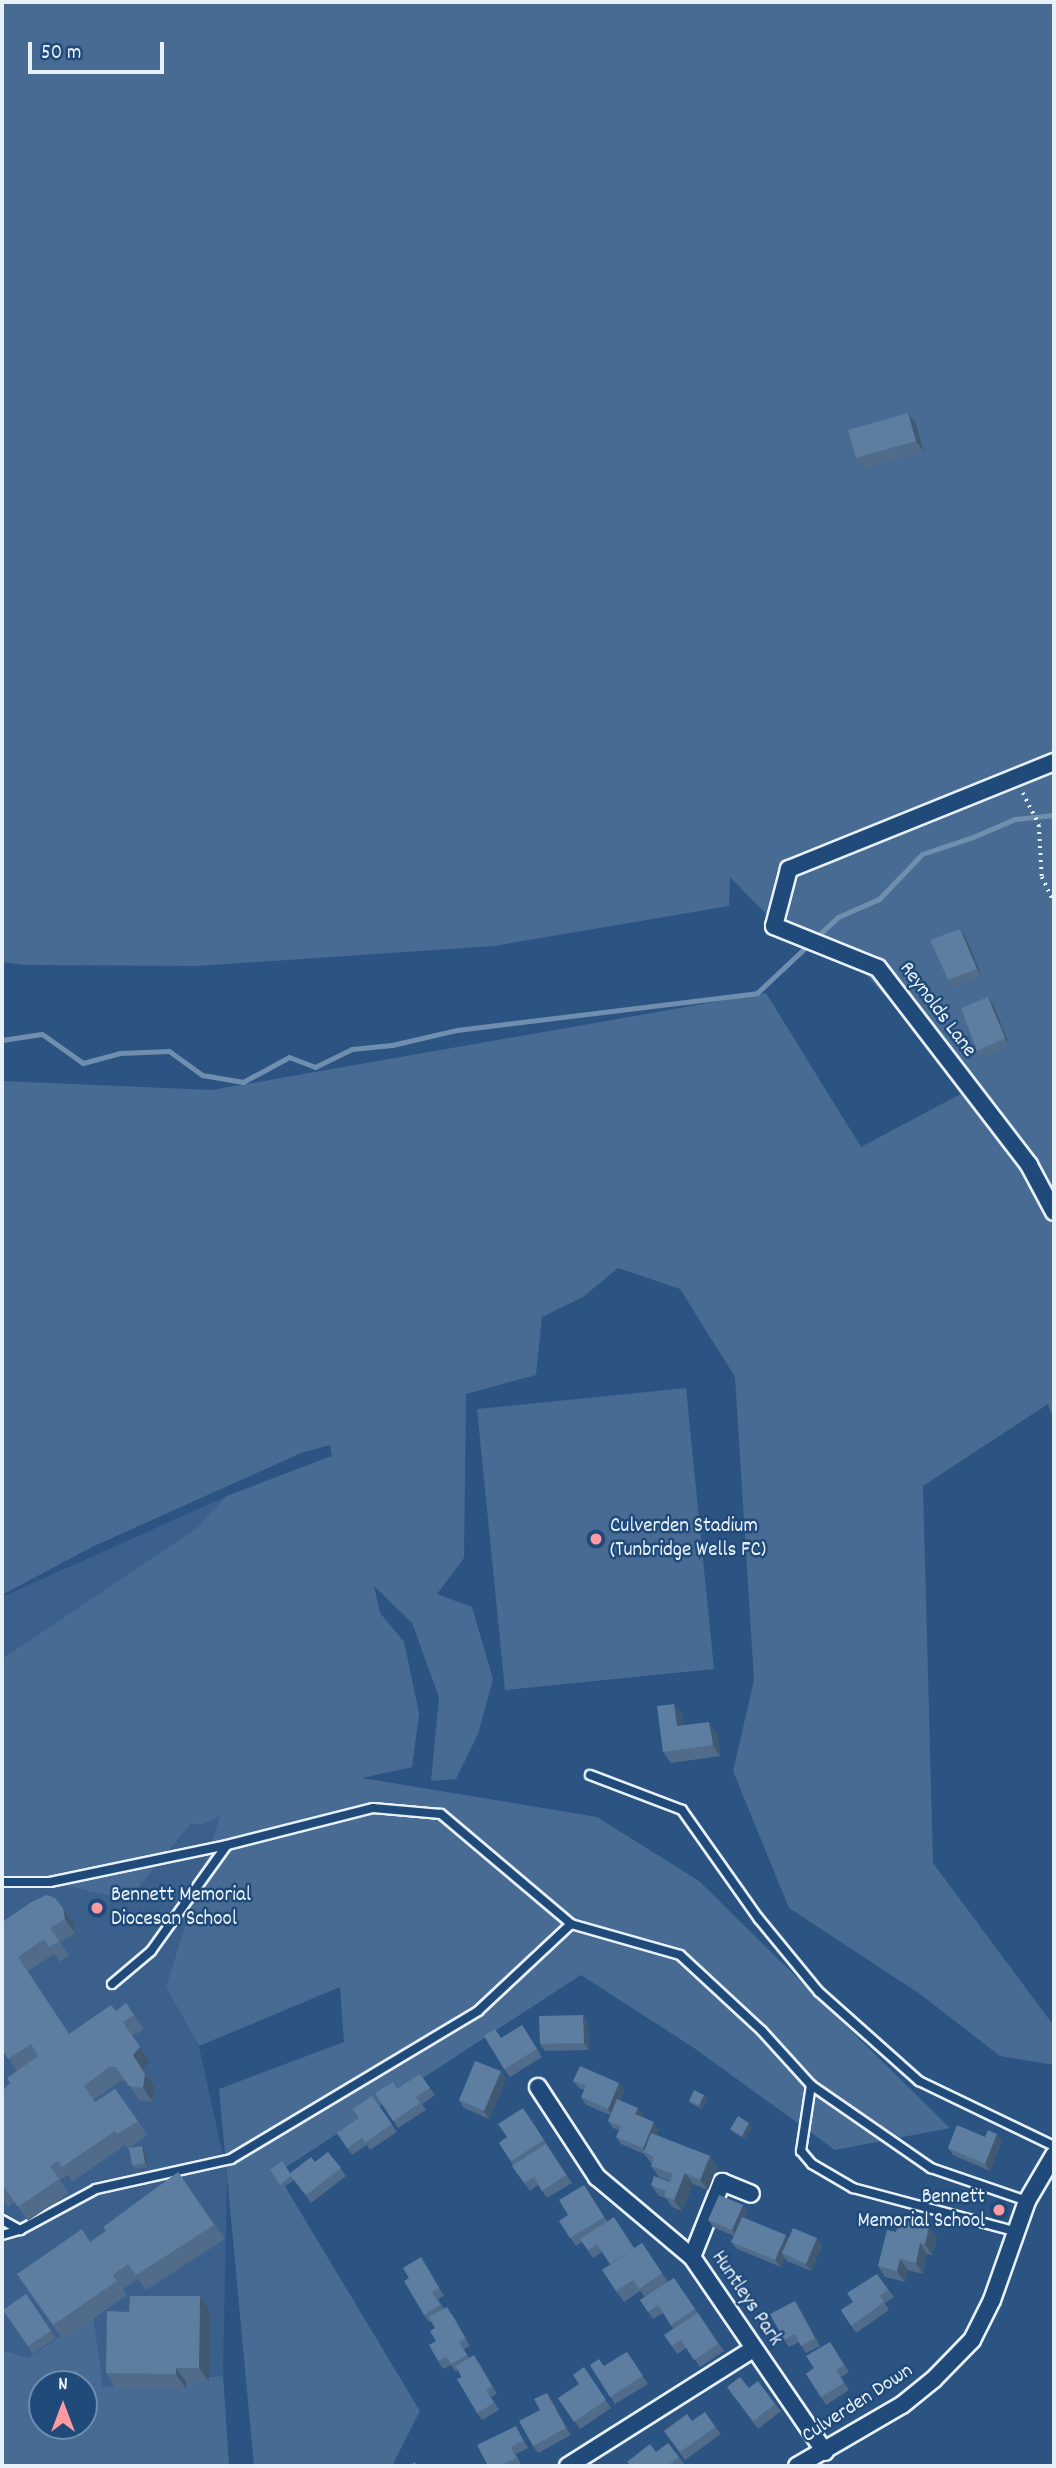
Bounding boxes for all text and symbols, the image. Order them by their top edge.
scale bar [32,28,168,72]
text: 50 m [41,39,81,69]
street label: Reynolds Lane [893,957,981,1063]
place label: Culverden Stadium (Tunbridge Wells FC) [610,1514,766,1564]
marker: Culverden Stadium (Tunbridge Wells FC) [588,1531,604,1547]
place label: Bennett Memorial Diocesan School [111,1883,251,1933]
marker: Bennett Memorial Diocesan School [89,1900,105,1916]
place label: Bennett Memorial School [857,2185,985,2235]
marker: Bennett Memorial School [991,2202,1007,2218]
street label: Huntleys Park [705,2247,787,2351]
street label: Culverden Down [798,2359,918,2449]
north arrow [28,2370,98,2440]
text: N [58,2372,68,2399]

